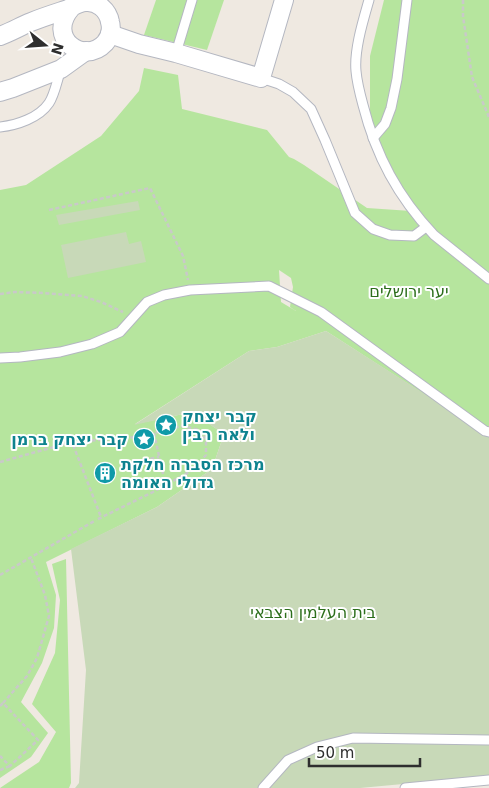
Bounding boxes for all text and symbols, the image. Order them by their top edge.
north arrow [20,20,70,70]
text: N [48,41,67,57]
park label: יער ירושלים [369,282,449,301]
place label: קבר יצחק ולאה רבין [182,407,257,444]
place icon: קבר יצחק ולאה רבין [154,413,178,437]
place icon: קבר יצחק ברמן [132,427,156,451]
place label: קבר יצחק ברמן [11,430,128,449]
place label: מרכז הסברה חלקת גדולי האומה [121,455,264,492]
building icon: מרכז הסברה חלקת גדולי האומה [93,461,117,485]
park label: בית העלמין הצבאי [250,603,376,622]
scale bar [309,736,420,768]
text: 50 m [316,744,354,762]

